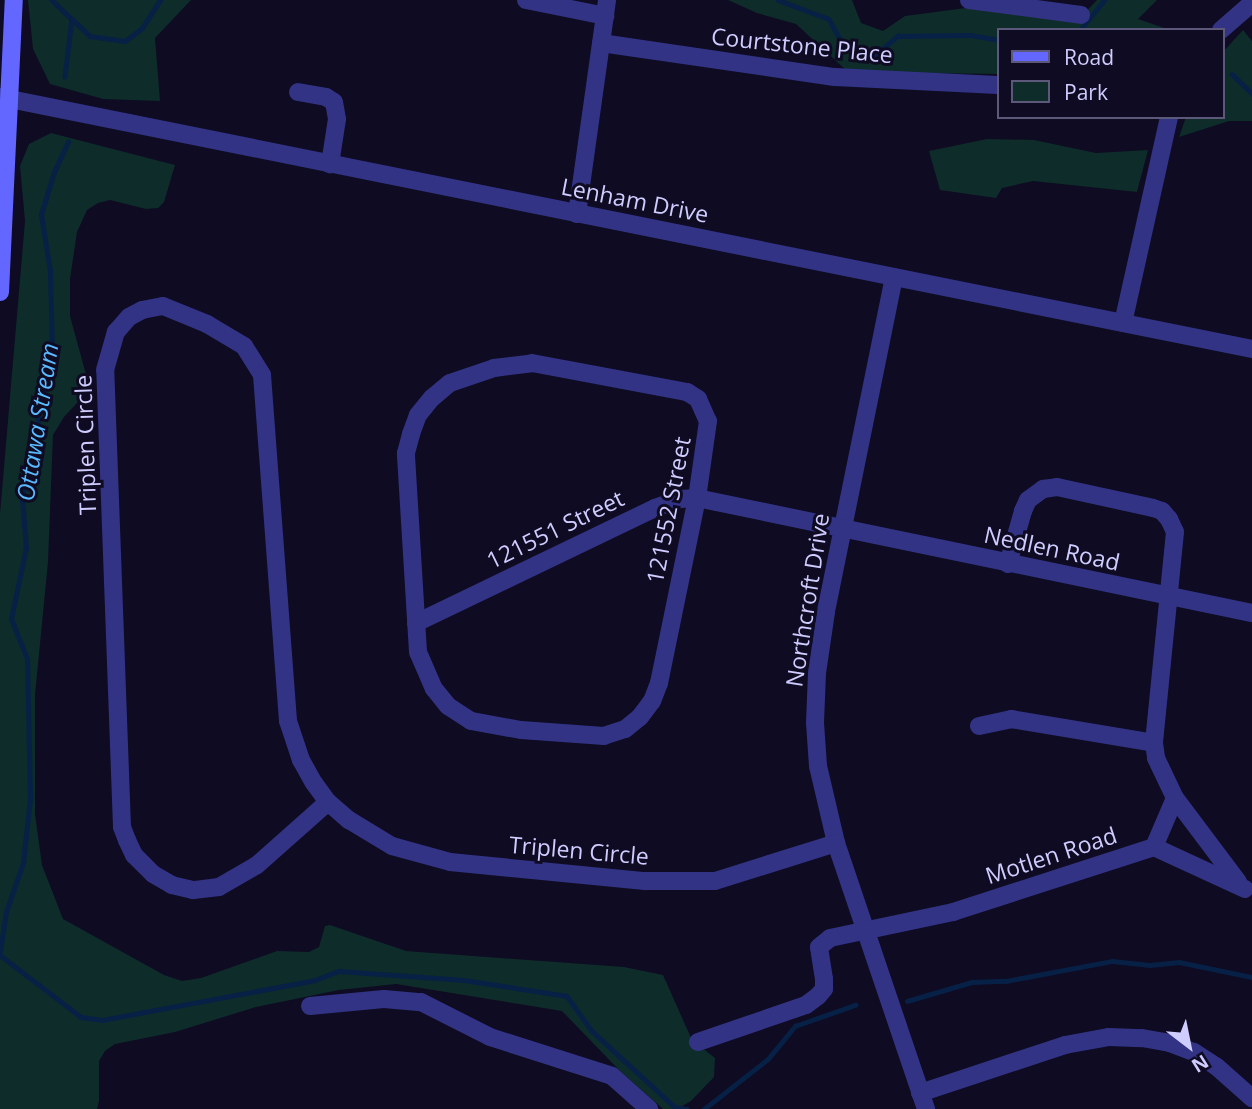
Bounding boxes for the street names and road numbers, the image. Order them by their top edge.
street label: Courtstone Place [710,22,894,68]
street label: Lenham Drive [559,172,711,228]
street label: Triplen Circle [69,374,101,516]
street label: 121552 Street [640,434,696,586]
street label: 121551 Street [482,484,628,574]
street label: Northcroft Drive [780,511,834,689]
street label: Nedlen Road [982,520,1122,576]
street label: Motlen Road [982,821,1120,889]
street label: Triplen Circle [508,830,650,870]

